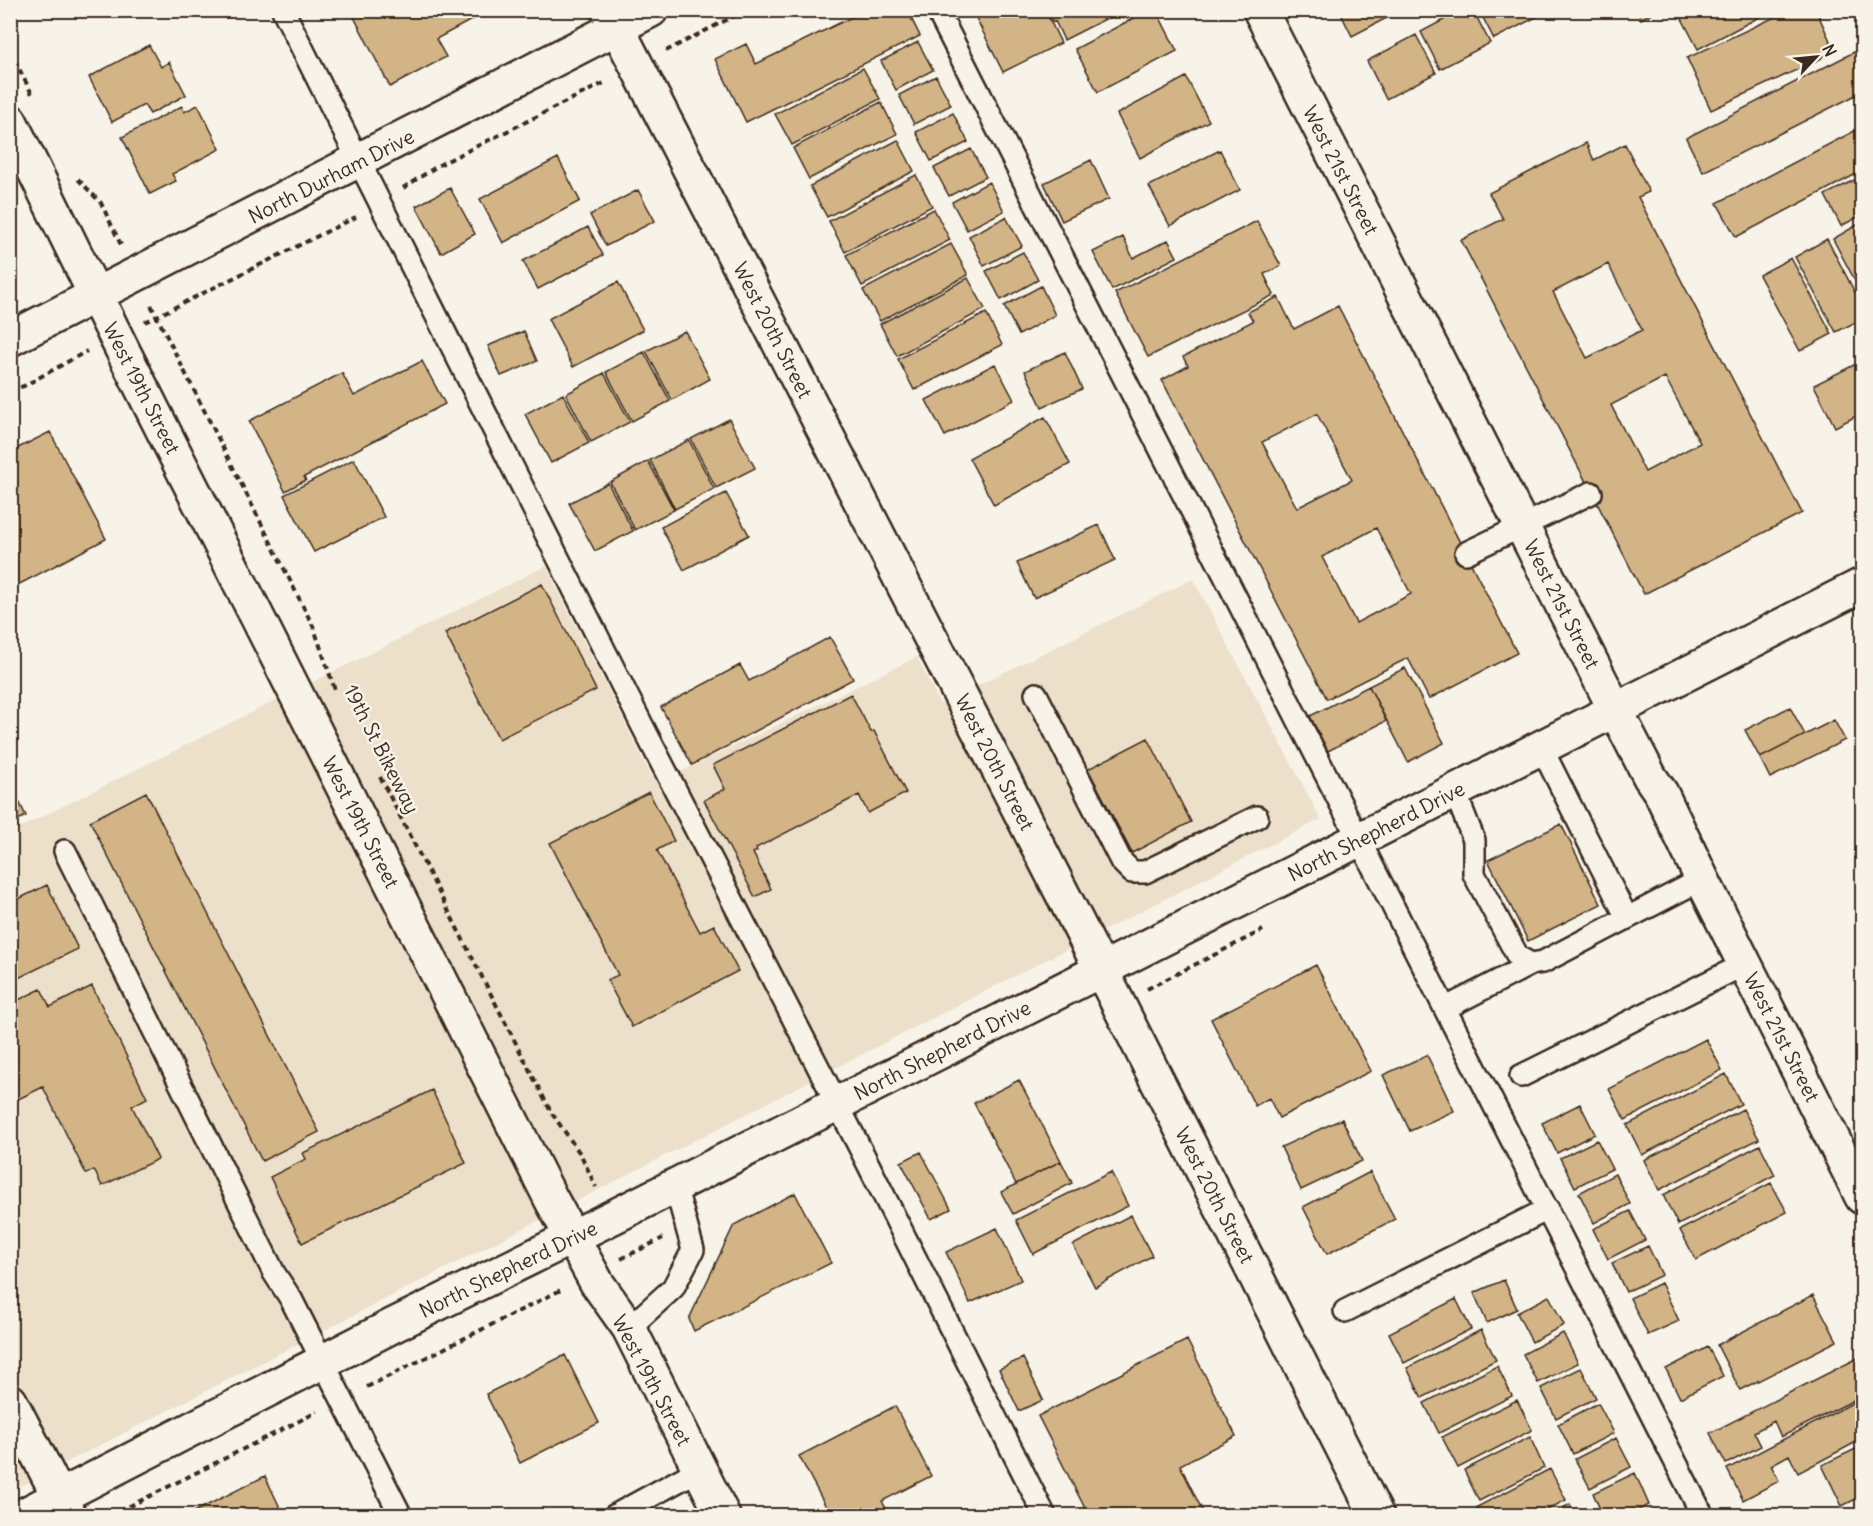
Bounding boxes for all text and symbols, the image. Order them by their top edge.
north arrow [1786,27,1846,87]
text: N [1818,41,1841,60]
street label: West 21st Street [1298,101,1384,239]
street label: North Durham Drive [244,123,418,229]
street label: West 20th Street [728,258,818,402]
street label: West 19th Street [98,318,186,458]
street label: West 21st Street [1519,535,1605,673]
street label: 19th St Bikeway [339,680,425,818]
street label: West 20th Street [950,690,1040,834]
street label: West 19th Street [317,752,405,892]
street label: North Shepherd Drive [1283,776,1469,886]
street label: West 21st Street [1739,968,1825,1106]
street label: North Shepherd Drive [849,995,1035,1105]
street label: West 20th Street [1170,1123,1260,1267]
street label: North Shepherd Drive [415,1215,601,1323]
street label: West 19th Street [607,1310,697,1450]

